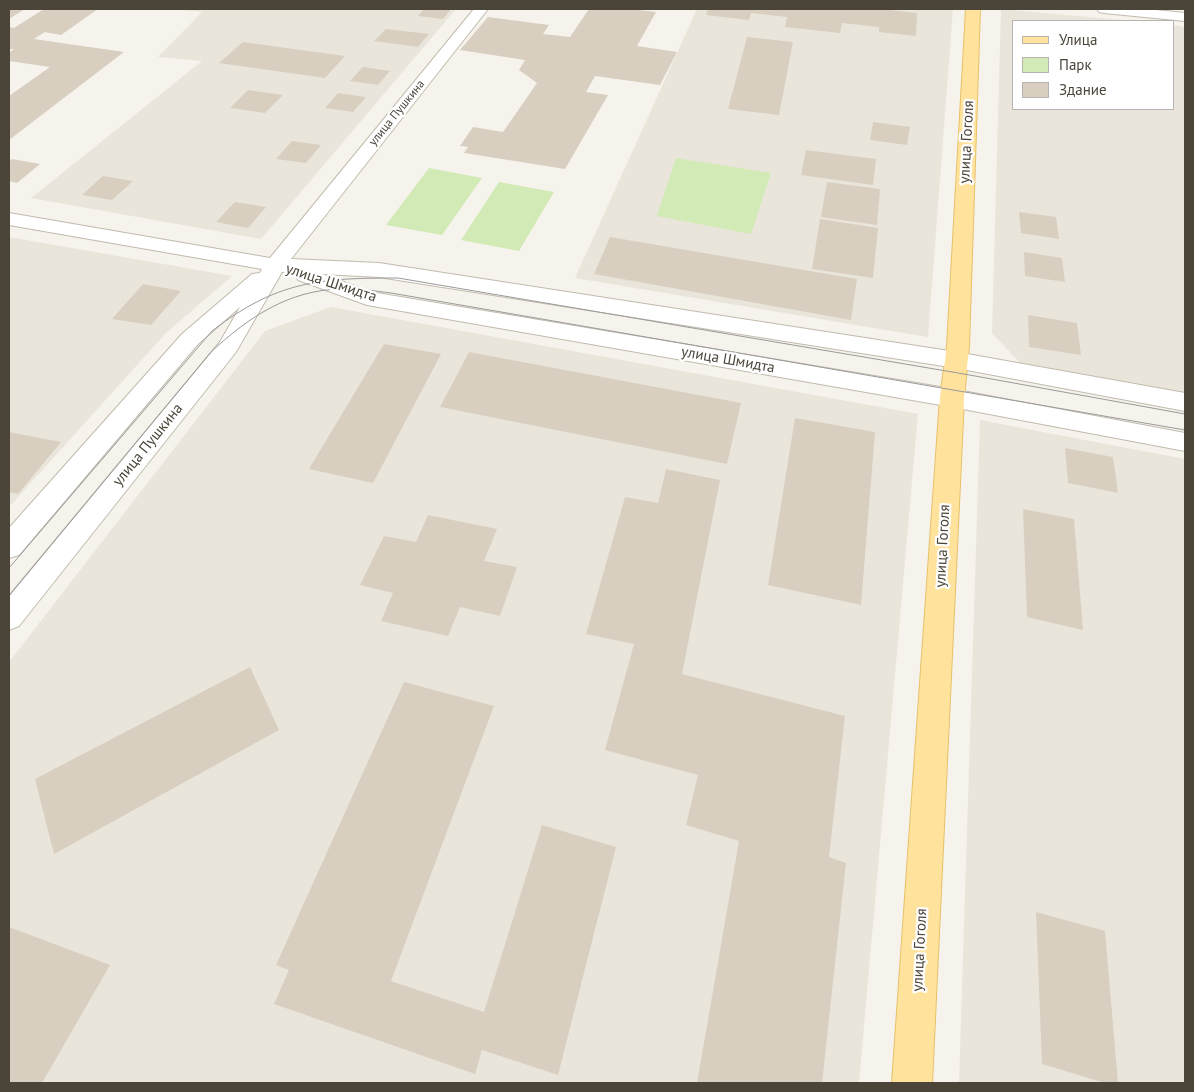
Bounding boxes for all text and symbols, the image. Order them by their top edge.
legend [1012,20,1174,110]
text: Улица [1059,30,1097,49]
text: Парк [1059,55,1092,74]
street label: улица Пушкина [366,77,428,149]
text: Здание [1059,80,1107,99]
street label: улица Гоголя [956,100,978,184]
street label: улица Шмидта [283,260,379,306]
street label: улица Шмидта [680,343,776,377]
street label: улица Пушкина [109,400,187,490]
street label: улица Гоголя [932,504,954,588]
street label: улица Гоголя [909,908,931,992]

